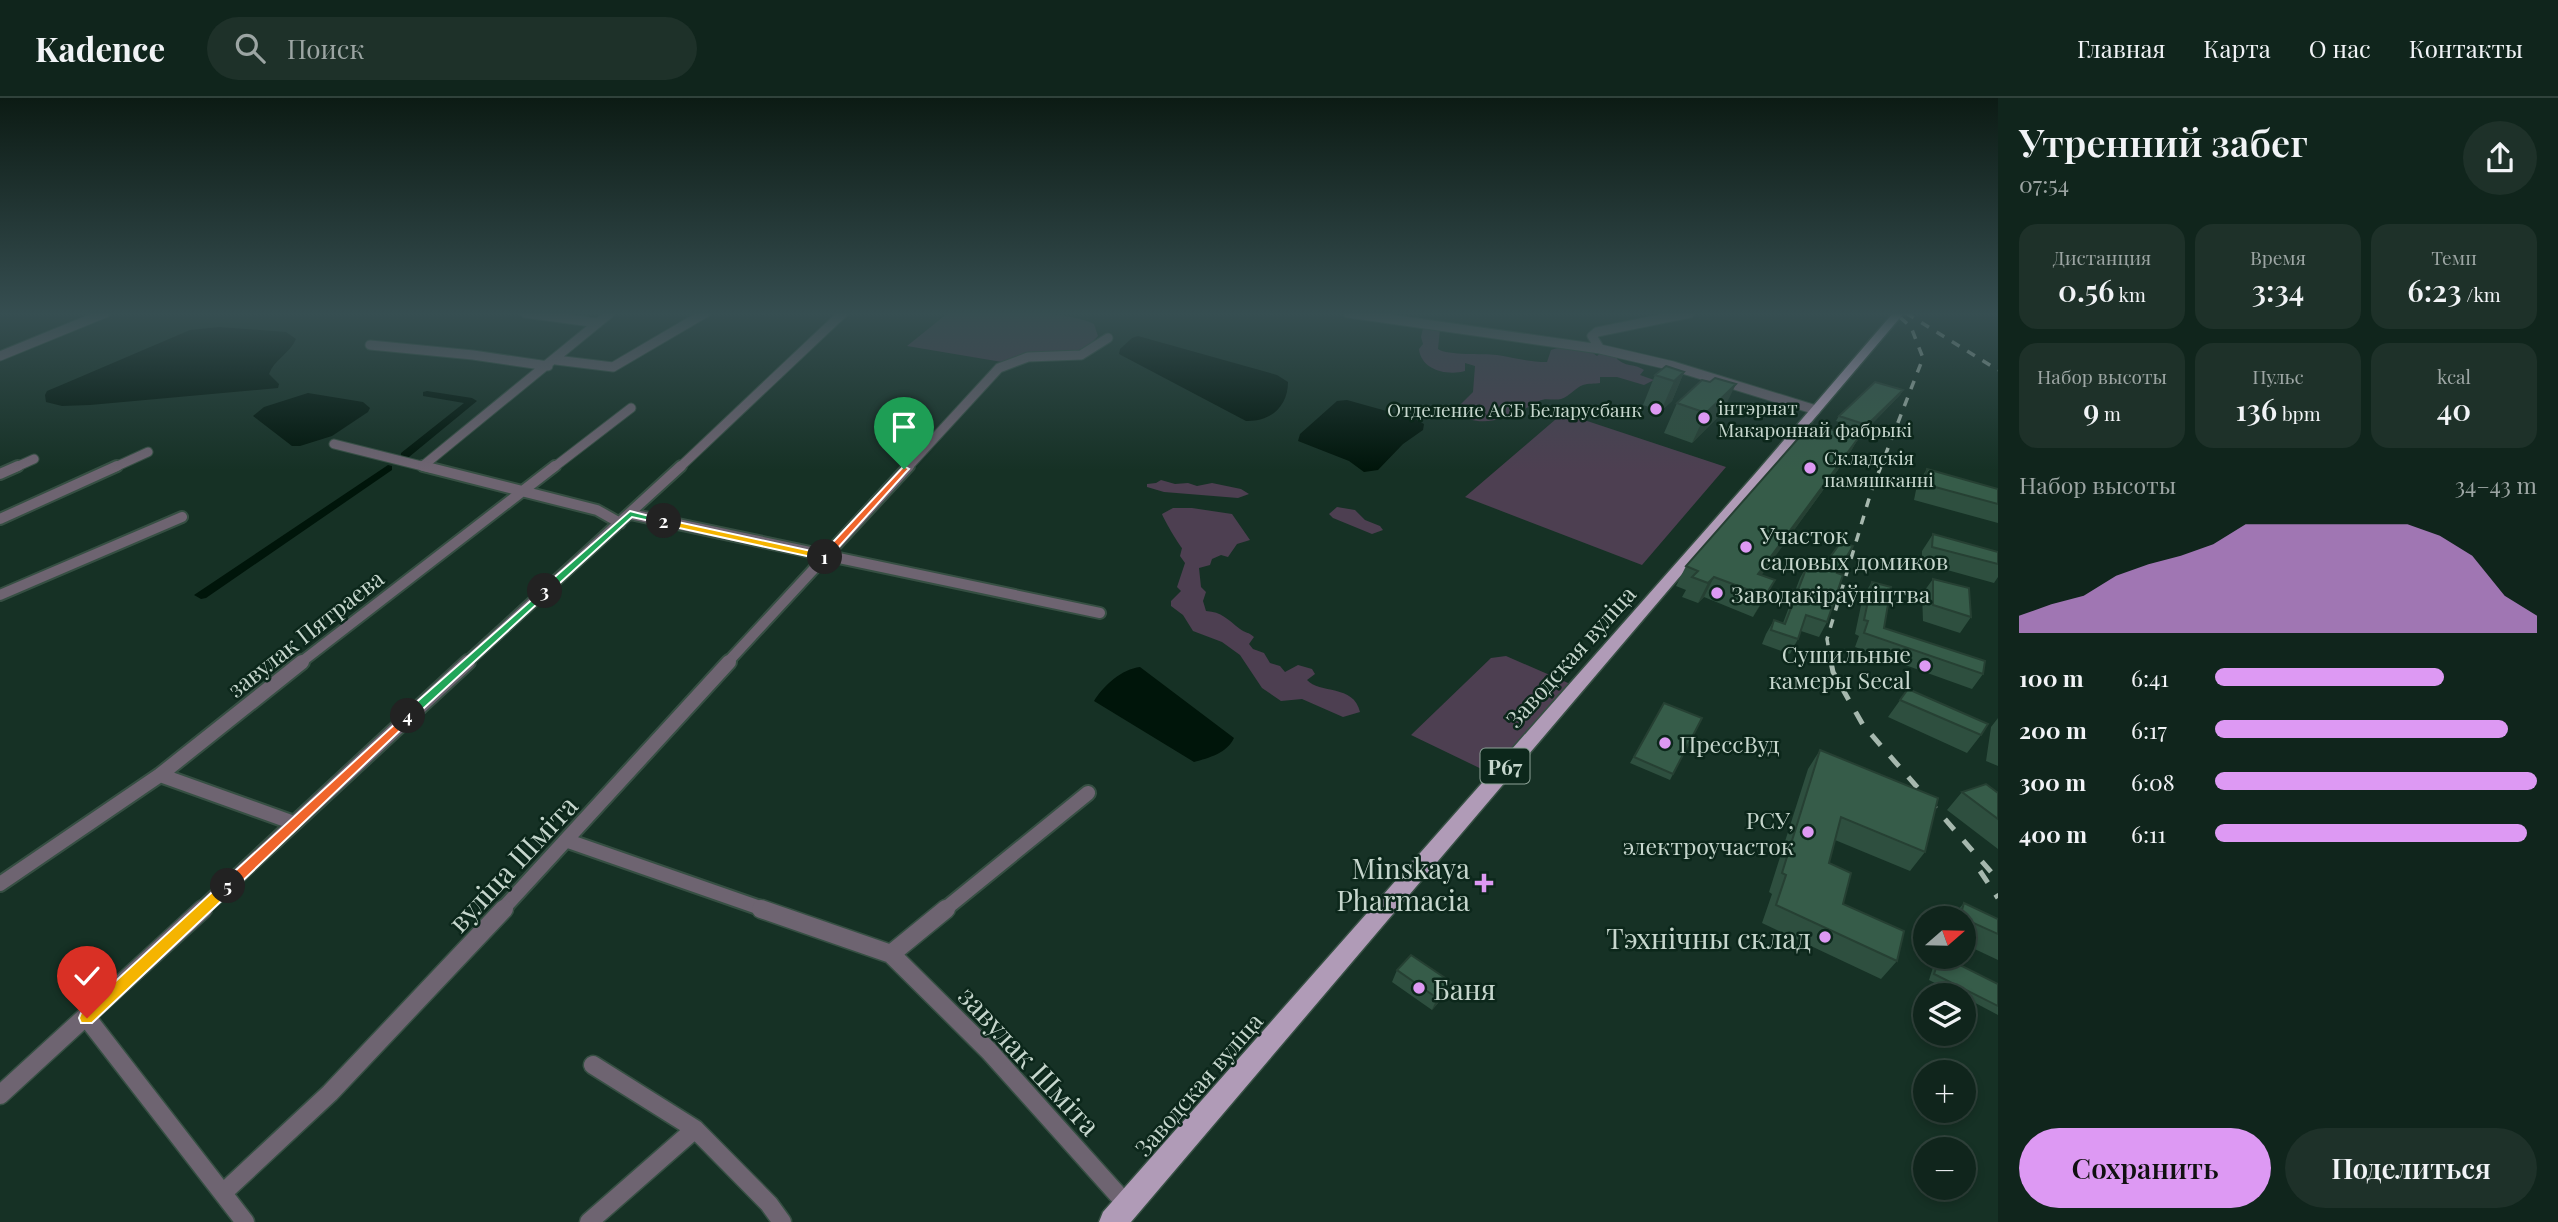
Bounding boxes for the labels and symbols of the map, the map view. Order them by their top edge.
place label: інтэрнат Макароннай фабрыкі [1718,394,1913,442]
place label: Отделение АСБ Беларусбанк [1387,396,1642,422]
pin [874,397,934,469]
marker: Отделение АСБ Беларусбанк [1648,401,1664,417]
marker: інтэрнат Макароннай фабрыкі [1696,410,1712,426]
place label: Складскія памяшканні [1824,444,1934,492]
marker: Складскія памяшканні [1802,460,1818,476]
pin: 2 [646,504,682,538]
place label: Участок садовых домиков [1759,519,1948,576]
marker: Участок садовых домиков [1738,539,1754,555]
pin: 1 [808,540,842,574]
street label: завулак Пятраева [221,562,390,704]
pin: 3 [528,574,562,608]
street label: Заводская вуліца [1498,578,1642,733]
place label: Заводакіраўніцтва [1731,578,1931,609]
marker: Заводакіраўніцтва [1709,585,1725,601]
place label: Сушильные камеры Secal [1769,638,1911,695]
marker: Сушильные камеры Secal [1917,658,1933,674]
pin: 4 [390,698,426,734]
place label: ПрессВуд [1679,728,1780,759]
marker: ПрессВуд [1657,735,1673,751]
road number: Р67 [1480,748,1530,784]
street label: вуліца Шміта [439,787,585,939]
place label: РСУ, электроучасток [1623,804,1794,861]
marker: РСУ, электроучасток [1800,824,1816,840]
place label: Minskaya Pharmacia [1336,849,1470,918]
pin: 5 [210,868,246,904]
marker: Minskaya Pharmacia [1476,875,1492,891]
north arrow [1913,906,1976,970]
place label: Тэхнічны склад [1606,919,1811,956]
marker: Тэхнічны склад [1817,929,1833,945]
pin [57,946,117,1018]
place label: Баня [1433,970,1496,1007]
street label: завулак Шміта [951,977,1109,1143]
marker: Баня [1411,980,1427,996]
street label: Заводская вуліца [1127,1005,1269,1162]

